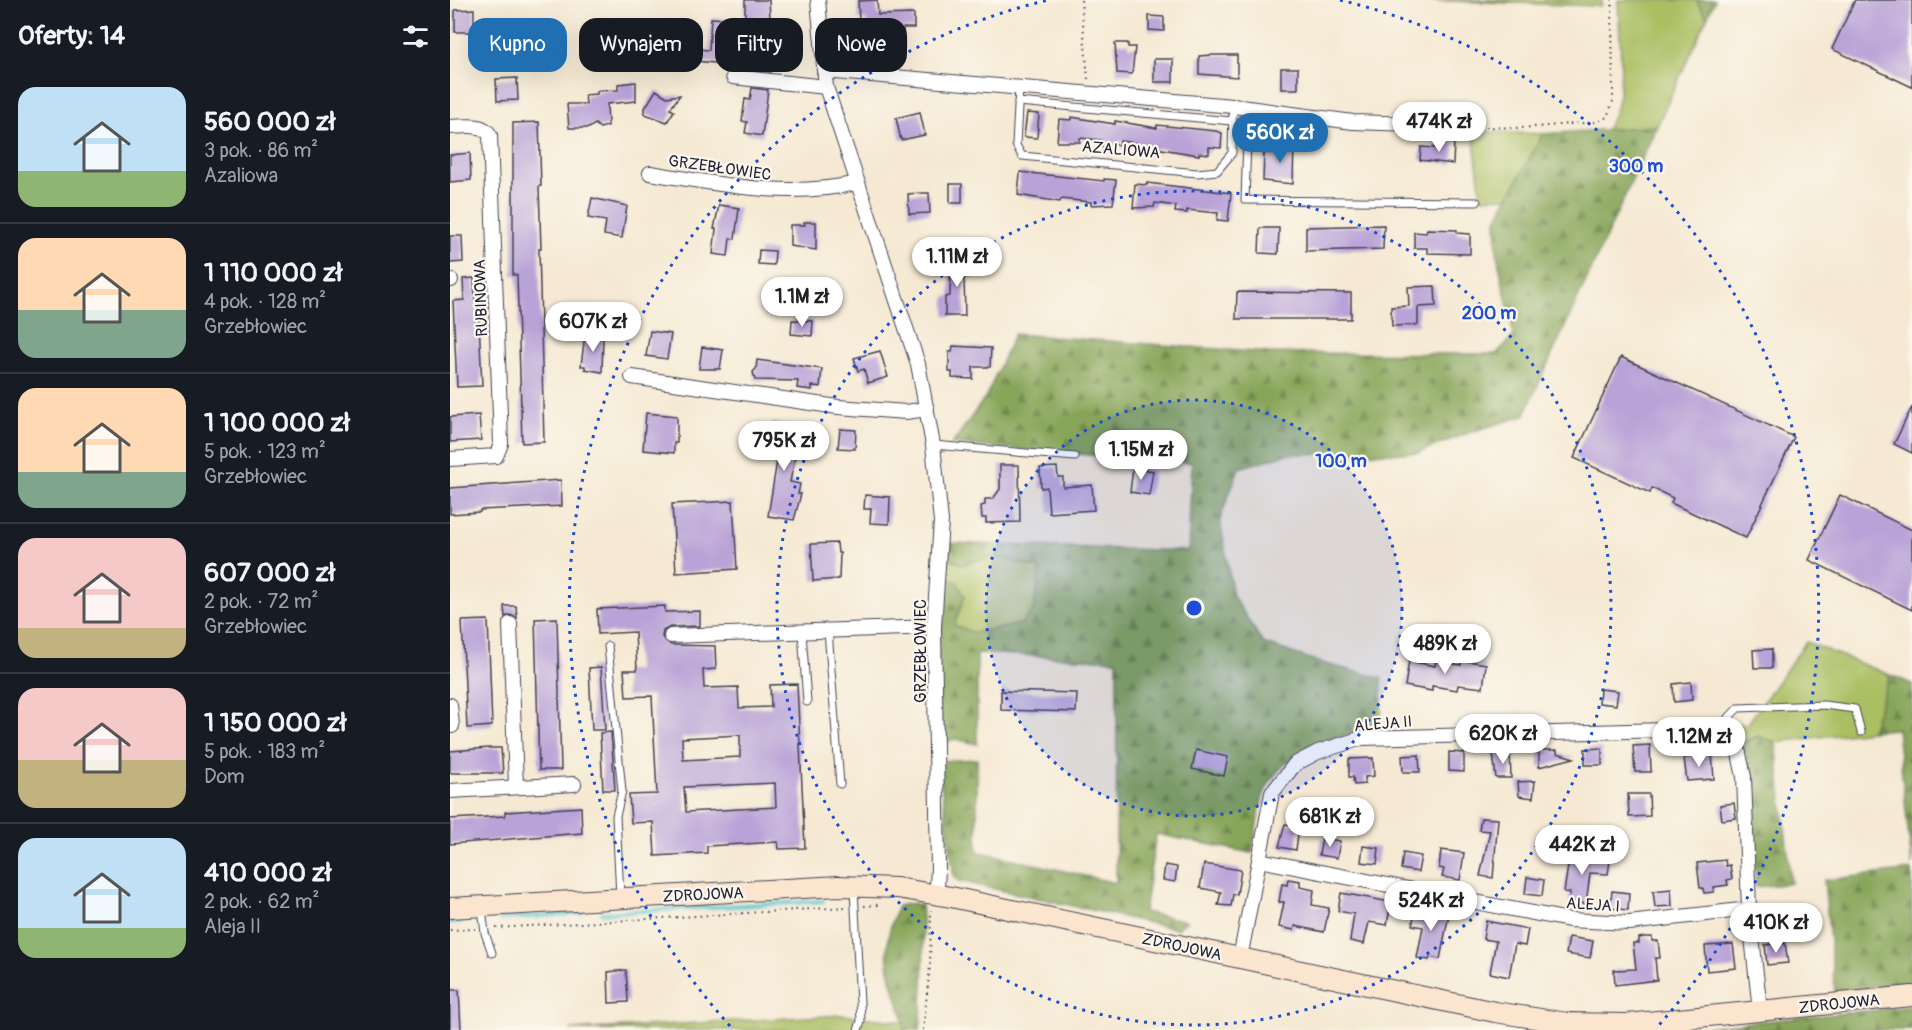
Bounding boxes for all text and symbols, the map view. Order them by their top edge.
chip: Kupno [468,18,567,72]
chip: Wynajem [579,18,703,72]
chip: Filtry [715,18,803,72]
chip: Nowe [815,18,907,72]
text: Oferty: 14 [18,20,125,52]
icon: filters [399,20,432,53]
pin: 474K zł [1384,102,1494,153]
text: 560 000 zł [204,106,336,138]
text: 474K zł [1406,109,1472,134]
icon: home [66,111,138,183]
pin: 560K zł [1225,113,1335,164]
text: 560K zł [1246,120,1314,145]
street label: AZALIOWA [1081,137,1161,163]
text: 3 pok. · 86 m² [204,138,318,163]
street label: GRZEBŁOWIEC [667,151,773,185]
text: 300 m [1609,155,1663,178]
text: Azaliowa [204,163,278,188]
pin: 1.11M zł [895,237,1019,288]
text: 1.11M zł [926,244,988,269]
text: 1 110 000 zł [204,257,342,289]
street label: RUBINOWA [470,259,492,337]
icon: home [66,262,138,334]
pin: 1.1M zł [747,277,857,328]
text: 1.1M zł [775,284,829,309]
text: 4 pok. · 128 m² [204,289,326,314]
pin: 607K zł [538,302,648,353]
text: 200 m [1462,302,1516,325]
text: 607K zł [559,309,627,334]
text: Grzebłowiec [204,314,307,339]
text: 1 100 000 zł [204,407,350,439]
icon: home [66,412,138,484]
pin: 795K zł [729,421,839,472]
text: 795K zł [752,428,816,453]
pin: 1.15M zł [1079,430,1203,481]
text: 1.15M zł [1109,437,1173,462]
text: 5 pok. · 123 m² [204,439,326,464]
text: 100 m [1315,450,1367,473]
text: Grzebłowiec [204,464,307,489]
text: 607 000 zł [204,557,335,589]
icon: home [66,562,138,634]
text: 2 pok. · 72 m² [204,589,318,614]
centre of rings [1184,598,1204,618]
street label: GRZEBŁOWIEC [911,599,931,703]
text: Grzebłowiec [204,614,307,639]
pin: 489K zł [1390,624,1500,675]
text: 489K zł [1413,631,1477,656]
text: 1 150 000 zł [204,707,346,739]
street label: ALEJA II [1353,711,1413,736]
icon: home [66,712,138,784]
pin: 620K zł [1448,714,1558,765]
pin: 1.12M zł [1637,717,1761,768]
text: 620K zł [1469,721,1537,746]
text: 1.12M zł [1666,724,1732,749]
text: 5 pok. · 183 m² [204,739,325,764]
text: Dom [204,764,244,789]
pin: 681K zł [1275,797,1385,848]
text: 681K zł [1299,804,1361,829]
pin: 442K zł [1527,825,1637,876]
text: 442K zł [1549,832,1615,857]
text: 410 000 zł [204,857,332,889]
icon: home [66,862,138,934]
pin: 524K zł [1376,881,1486,932]
street label: ZDROJOWA [662,883,744,907]
text: 524K zł [1398,888,1464,913]
text: 2 pok. · 62 m² [204,889,319,914]
street label: ALEJA I [1565,893,1620,917]
pin: 410K zł [1721,903,1831,954]
text: 410K zł [1744,910,1808,935]
text: Aleja II [204,914,261,939]
street label: ZDROJOWA [1140,929,1224,965]
street label: ZDROJOWA [1798,990,1881,1018]

